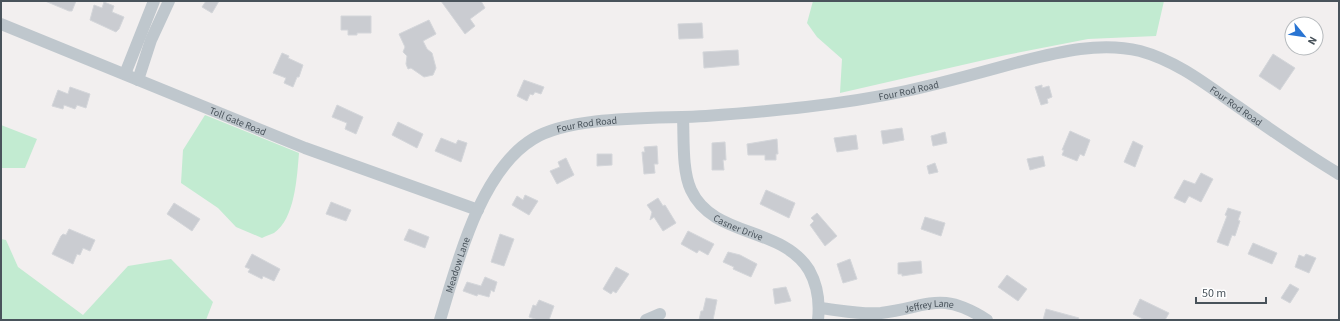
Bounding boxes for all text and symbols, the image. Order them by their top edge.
north arrow [1284,16,1324,56]
text: N [1304,34,1321,47]
street label: Four Rod Road [877,78,940,104]
street label: Four Rod Road [1207,83,1265,130]
street label: Toll Gate Road [207,104,268,139]
street label: Four Rod Road [555,114,618,137]
street label: Casner Drive [710,211,765,244]
street label: Meadow Lane [442,235,474,295]
scale bar [1196,279,1266,305]
text: 50 m [1202,285,1226,302]
street label: Jeffrey Lane [903,297,955,317]

